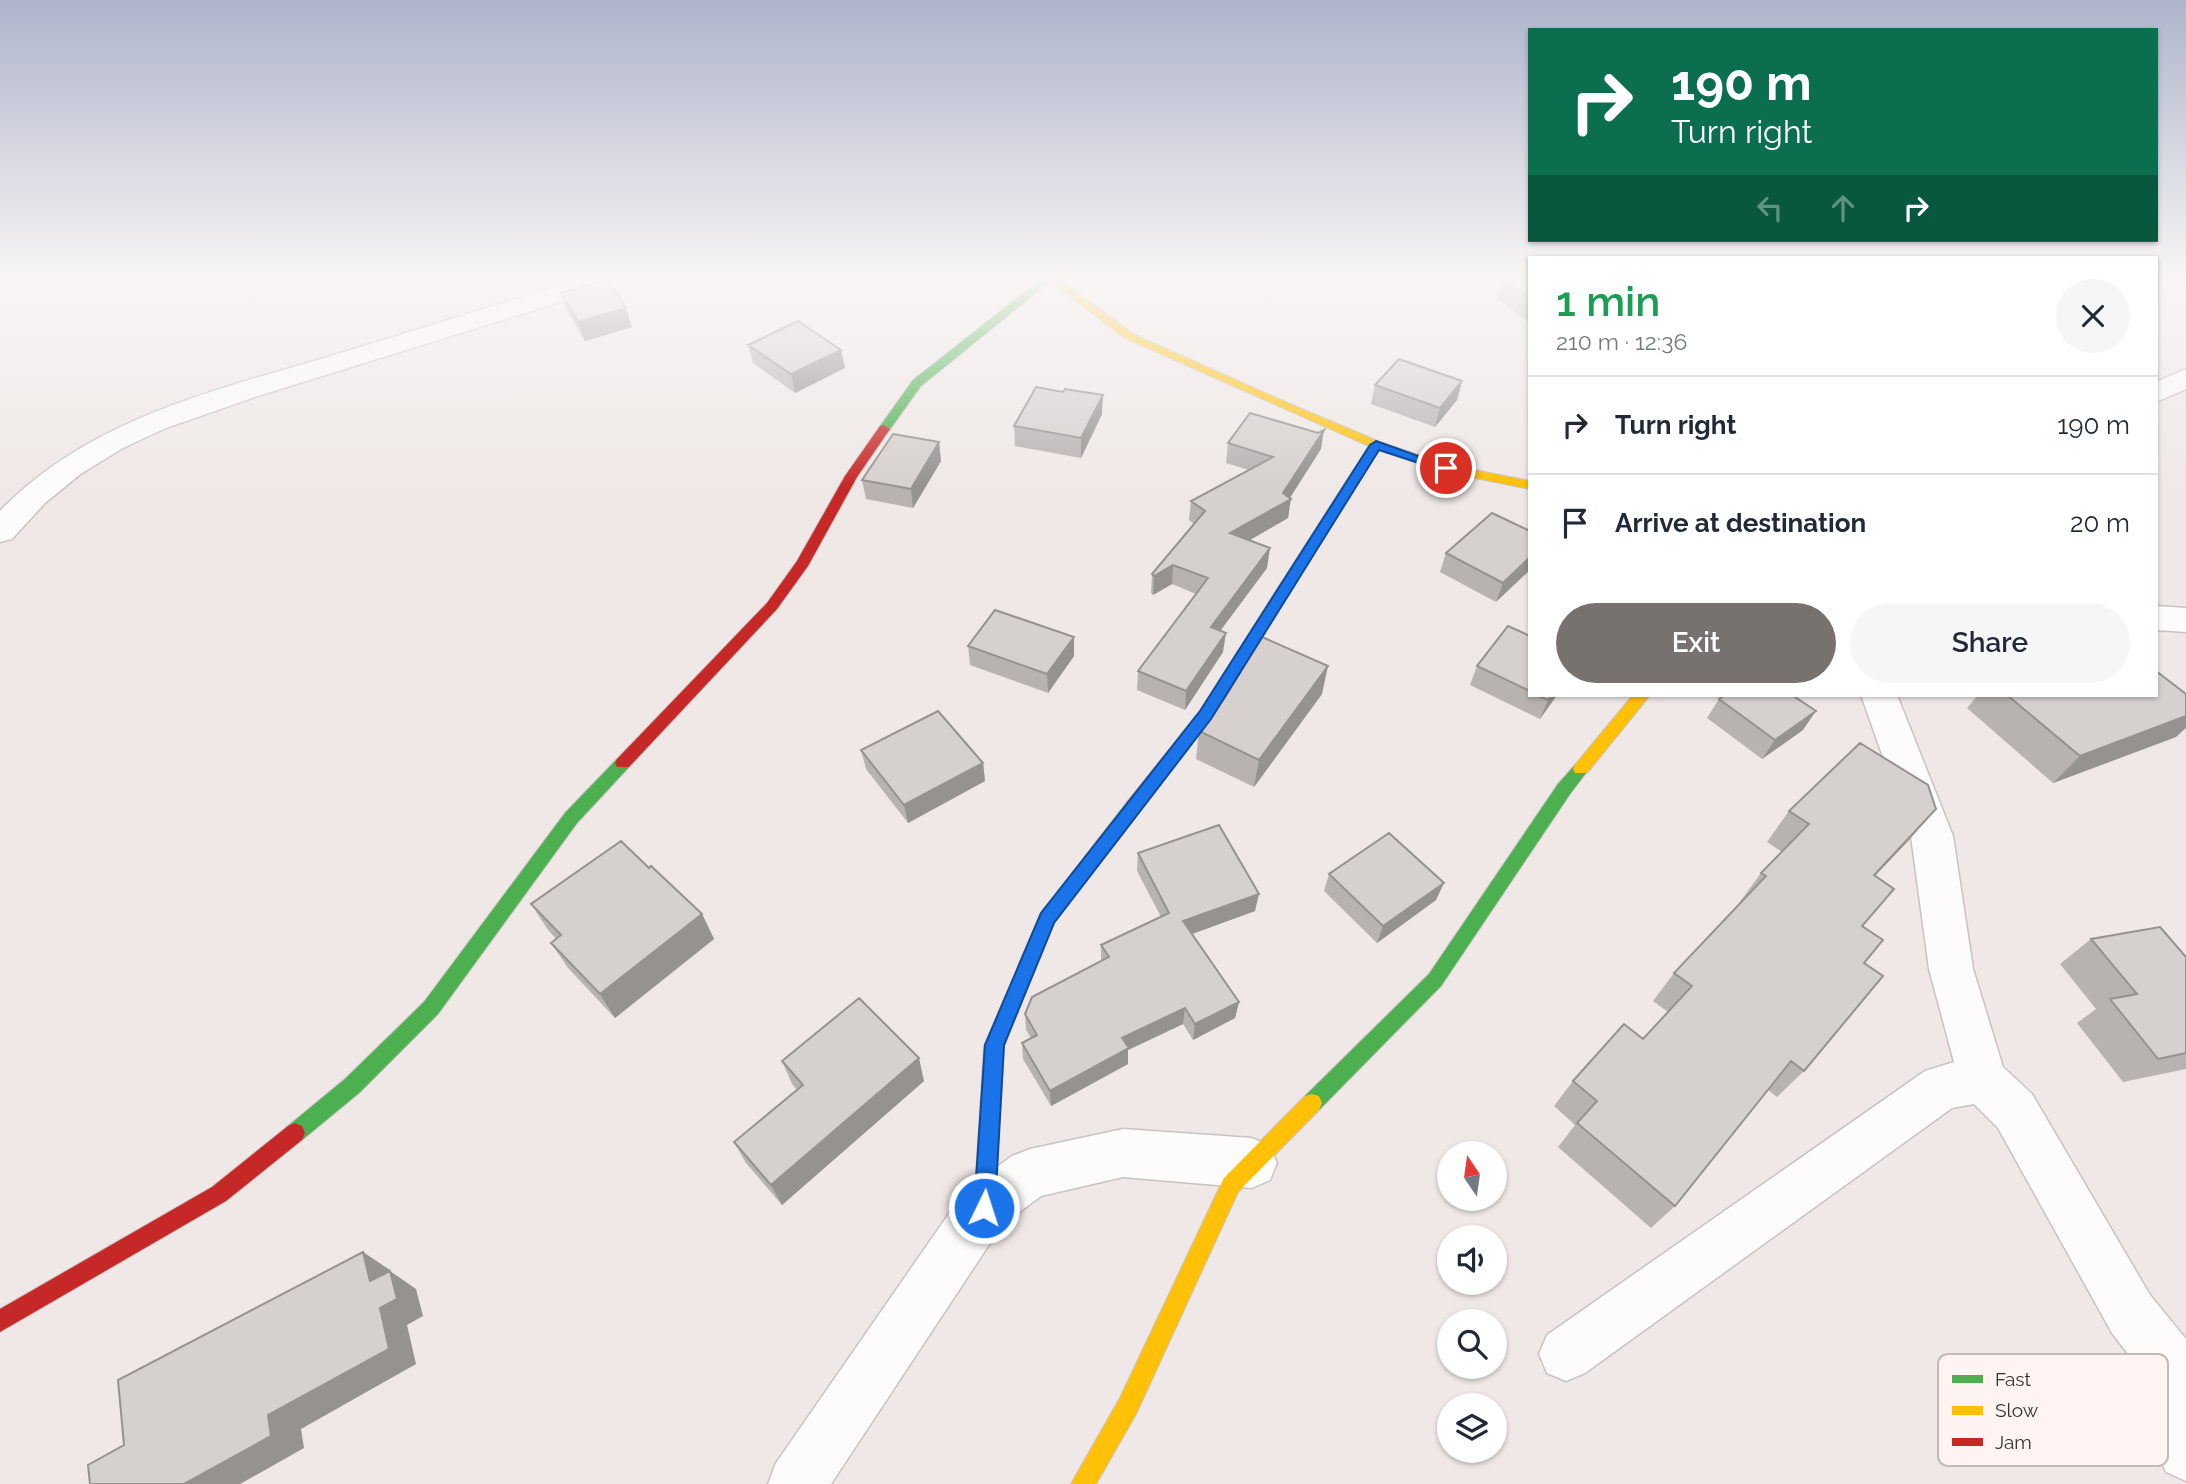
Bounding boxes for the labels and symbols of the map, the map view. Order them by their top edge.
pin [1416,438,1476,498]
north arrow [1437,1141,1507,1211]
position arrow [947,1171,1021,1245]
legend [1938,1354,2168,1466]
text: Fast [1995,1368,2031,1390]
text: Slow [1995,1399,2039,1421]
text: Jam [1995,1431,2032,1453]

